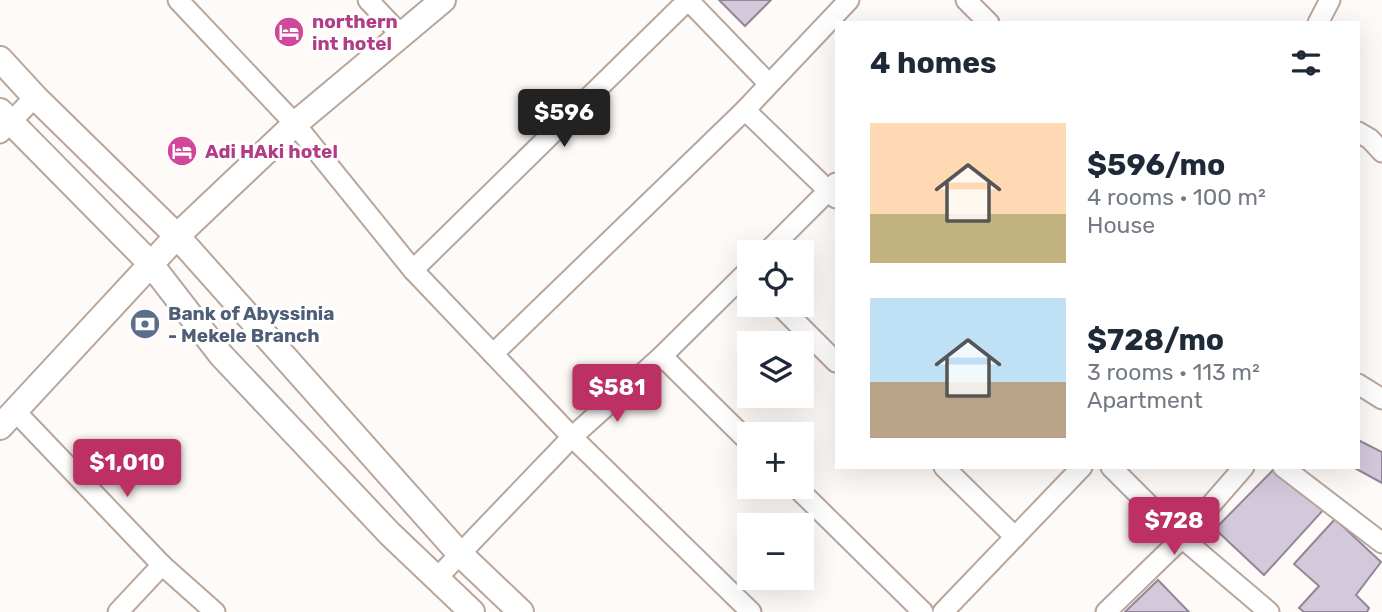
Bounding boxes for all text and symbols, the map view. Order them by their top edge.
place label: northern int hotel [312,10,398,55]
hotel icon: northern int hotel [272,15,306,49]
icon: filters [1287,44,1325,82]
text: 4 homes [870,45,997,81]
pin: $596 [523,90,605,149]
text: $596 [534,98,594,126]
hotel icon: Adi HAki hotel [165,134,199,168]
place label: Adi HAki hotel [205,140,338,163]
text: $596/mo [1087,147,1225,183]
icon: home [926,151,1010,235]
text: 4 rooms · 100 m² [1087,183,1266,211]
text: House [1087,211,1155,239]
map controls [737,240,814,590]
button: locate [737,240,814,317]
place label: Bank of Abyssinia - Mekele Branch [168,302,335,347]
bank icon: Bank of Abyssinia - Mekele Branch [128,307,162,341]
text: $728/mo [1087,322,1224,358]
icon: home [926,326,1010,410]
button: layers [737,331,814,408]
text: 3 rooms · 113 m² [1087,358,1260,386]
pin: $581 [576,364,658,424]
text: $581 [588,373,646,401]
text: Apartment [1087,386,1203,414]
button: + [737,422,814,499]
pin: $1,010 [70,440,184,499]
text: $1,010 [89,448,165,476]
pin: $728 [1133,498,1215,557]
text: $728 [1144,506,1204,534]
button: − [737,513,814,590]

